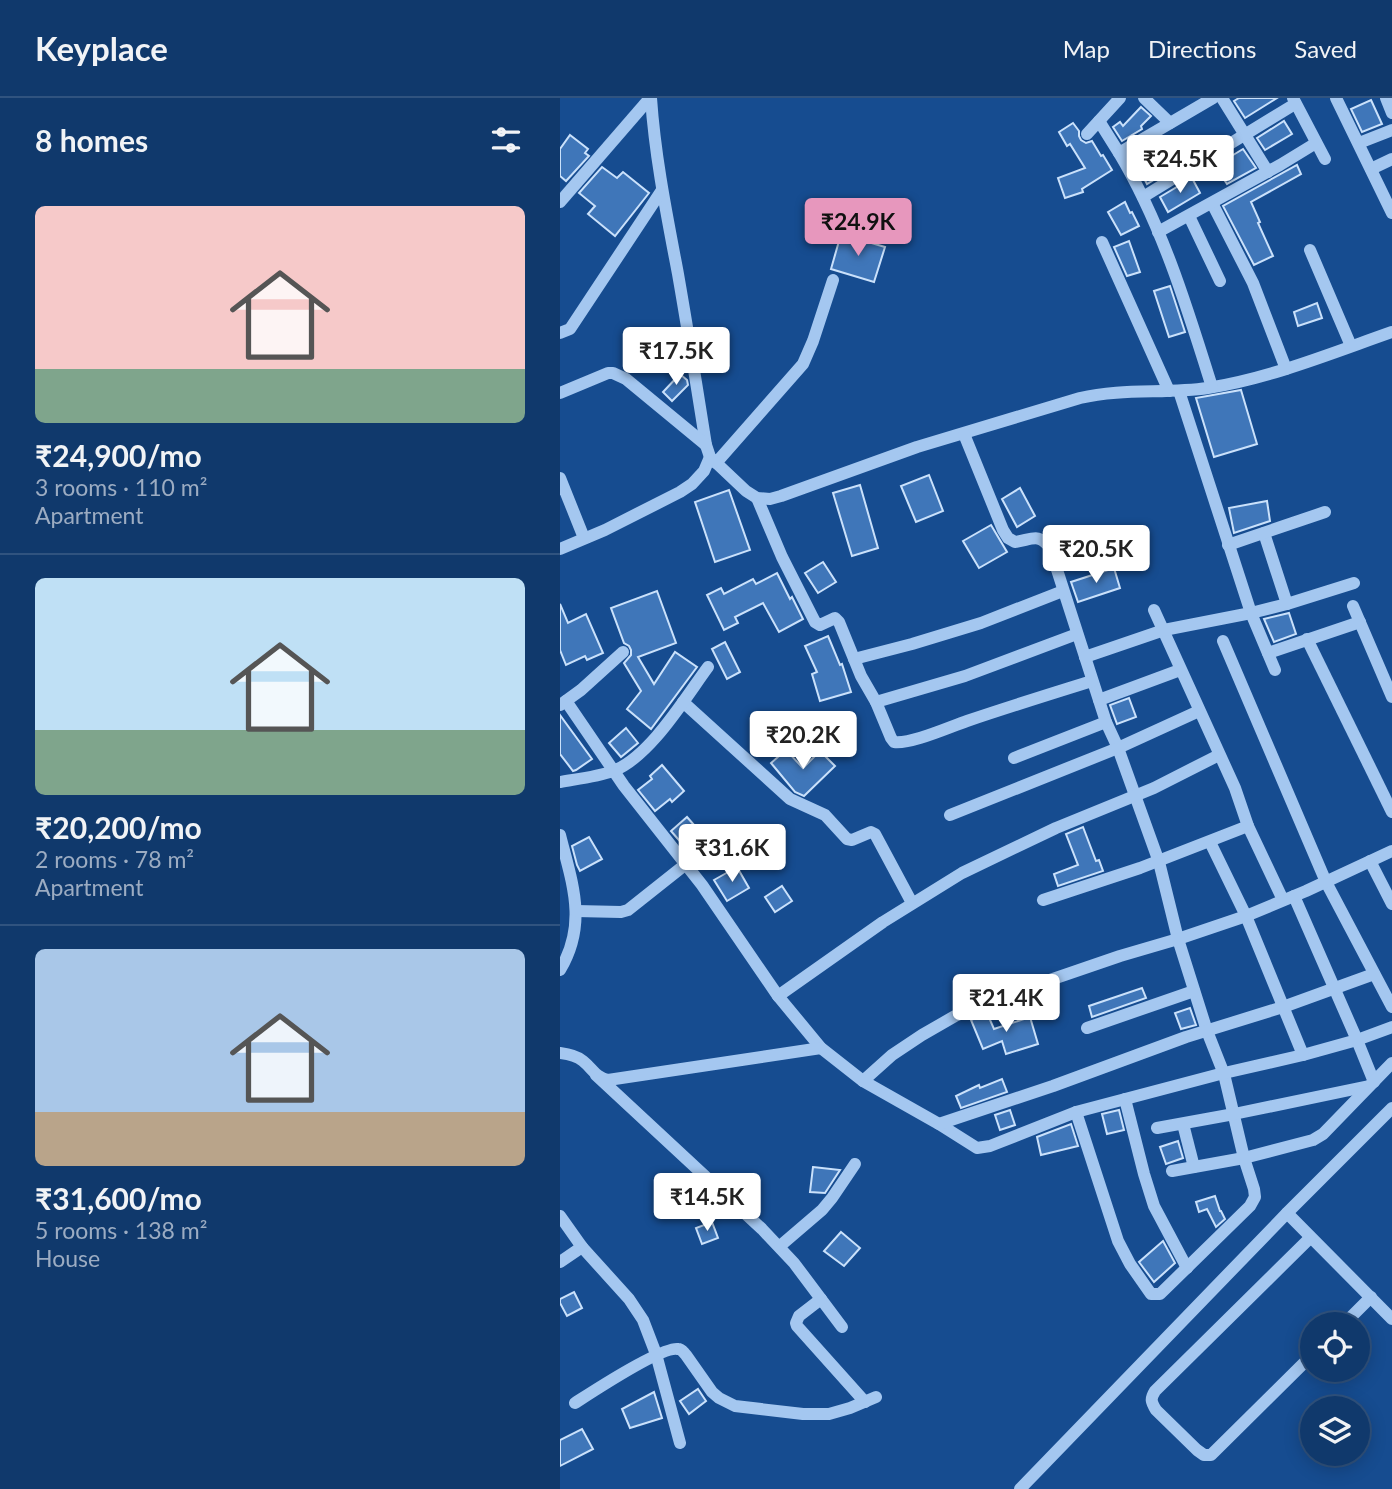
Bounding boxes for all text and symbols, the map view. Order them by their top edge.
text: Keyplace [35,28,168,68]
text: Map [1063,34,1110,63]
text: Directions [1148,34,1256,63]
text: Saved [1294,34,1357,63]
icon: filters [487,121,525,159]
text: 8 homes [35,122,148,158]
pin: ₹24.5K [1123,136,1237,195]
text: ₹24.5K [1143,144,1217,172]
pin: ₹24.9K [801,198,915,258]
text: ₹24.9K [821,207,895,235]
icon: home [217,252,343,378]
pin: ₹17.5K [619,328,733,387]
text: ₹17.5K [639,336,713,364]
text: ₹24,900/mo [35,437,202,473]
text: 3 rooms · 110 m² [35,473,207,501]
text: Apartment [35,501,143,529]
pin: ₹20.5K [1039,526,1153,585]
text: ₹20.5K [1059,534,1133,562]
icon: home [217,624,343,750]
pin: ₹20.2K [746,712,860,771]
text: ₹20.2K [766,720,840,748]
text: ₹20,200/mo [35,809,202,845]
pin: ₹31.6K [675,824,789,884]
text: ₹31.6K [695,833,769,861]
text: 2 rooms · 78 m² [35,845,194,873]
text: Apartment [35,873,143,901]
pin: ₹21.4K [949,974,1063,1034]
text: ₹21.4K [969,983,1043,1011]
icon: home [217,995,343,1121]
pin: ₹14.5K [650,1174,764,1233]
text: ₹31,600/mo [35,1180,202,1216]
text: ₹14.5K [670,1182,744,1210]
text: 5 rooms · 138 m² [35,1216,207,1244]
text: House [35,1244,100,1272]
map controls [1300,1312,1370,1466]
button: locate [1300,1312,1370,1382]
button: layers [1300,1396,1370,1466]

